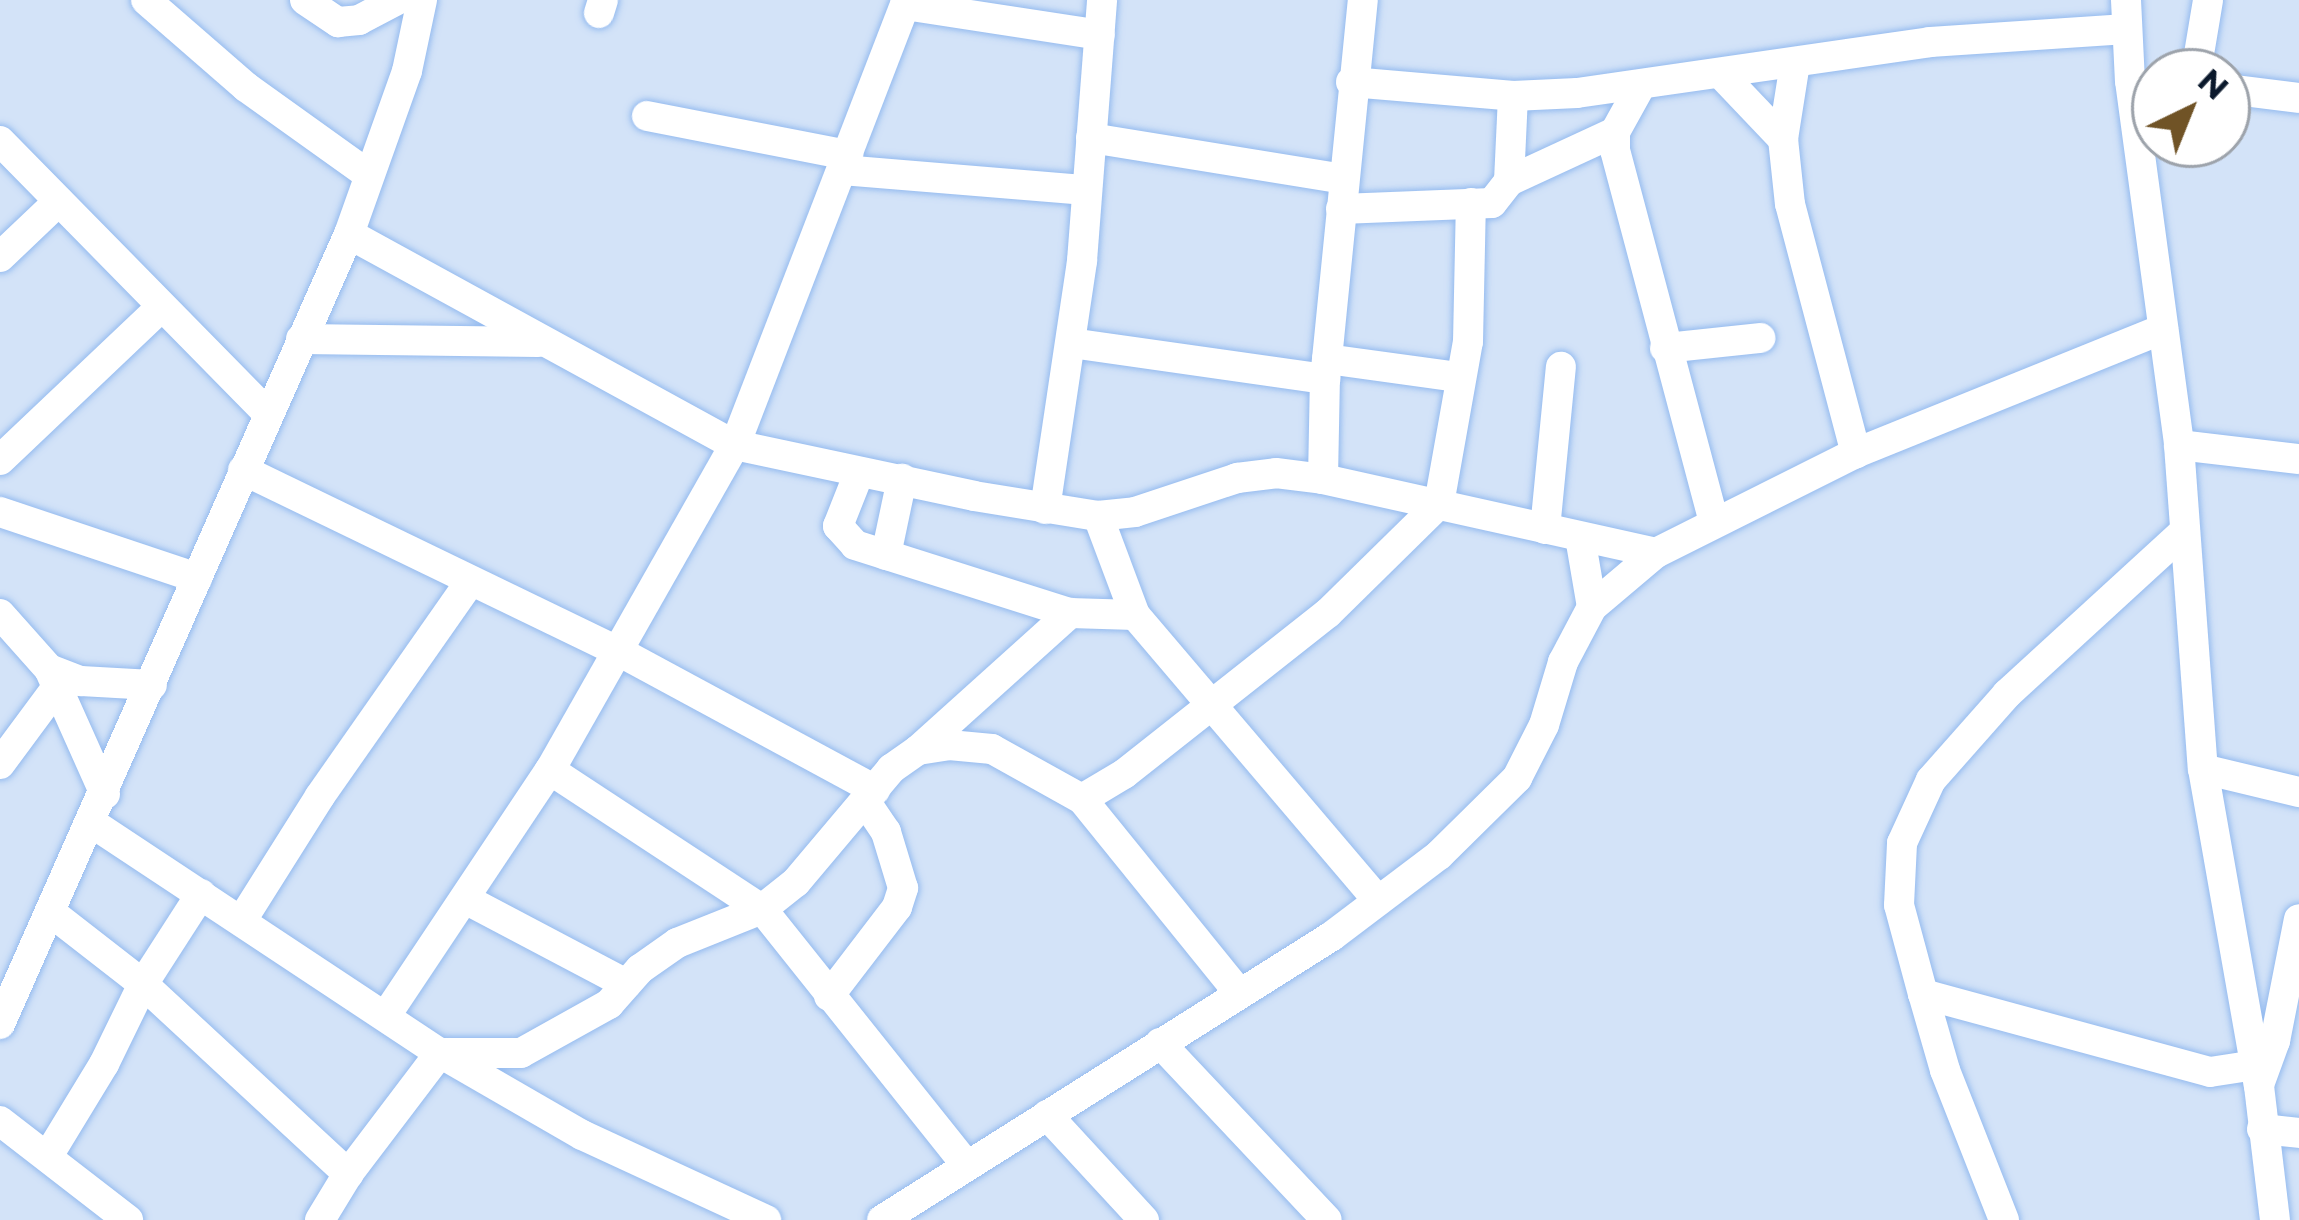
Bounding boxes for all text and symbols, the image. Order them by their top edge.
north arrow [2131,48,2251,168]
text: N [2190,60,2237,108]

